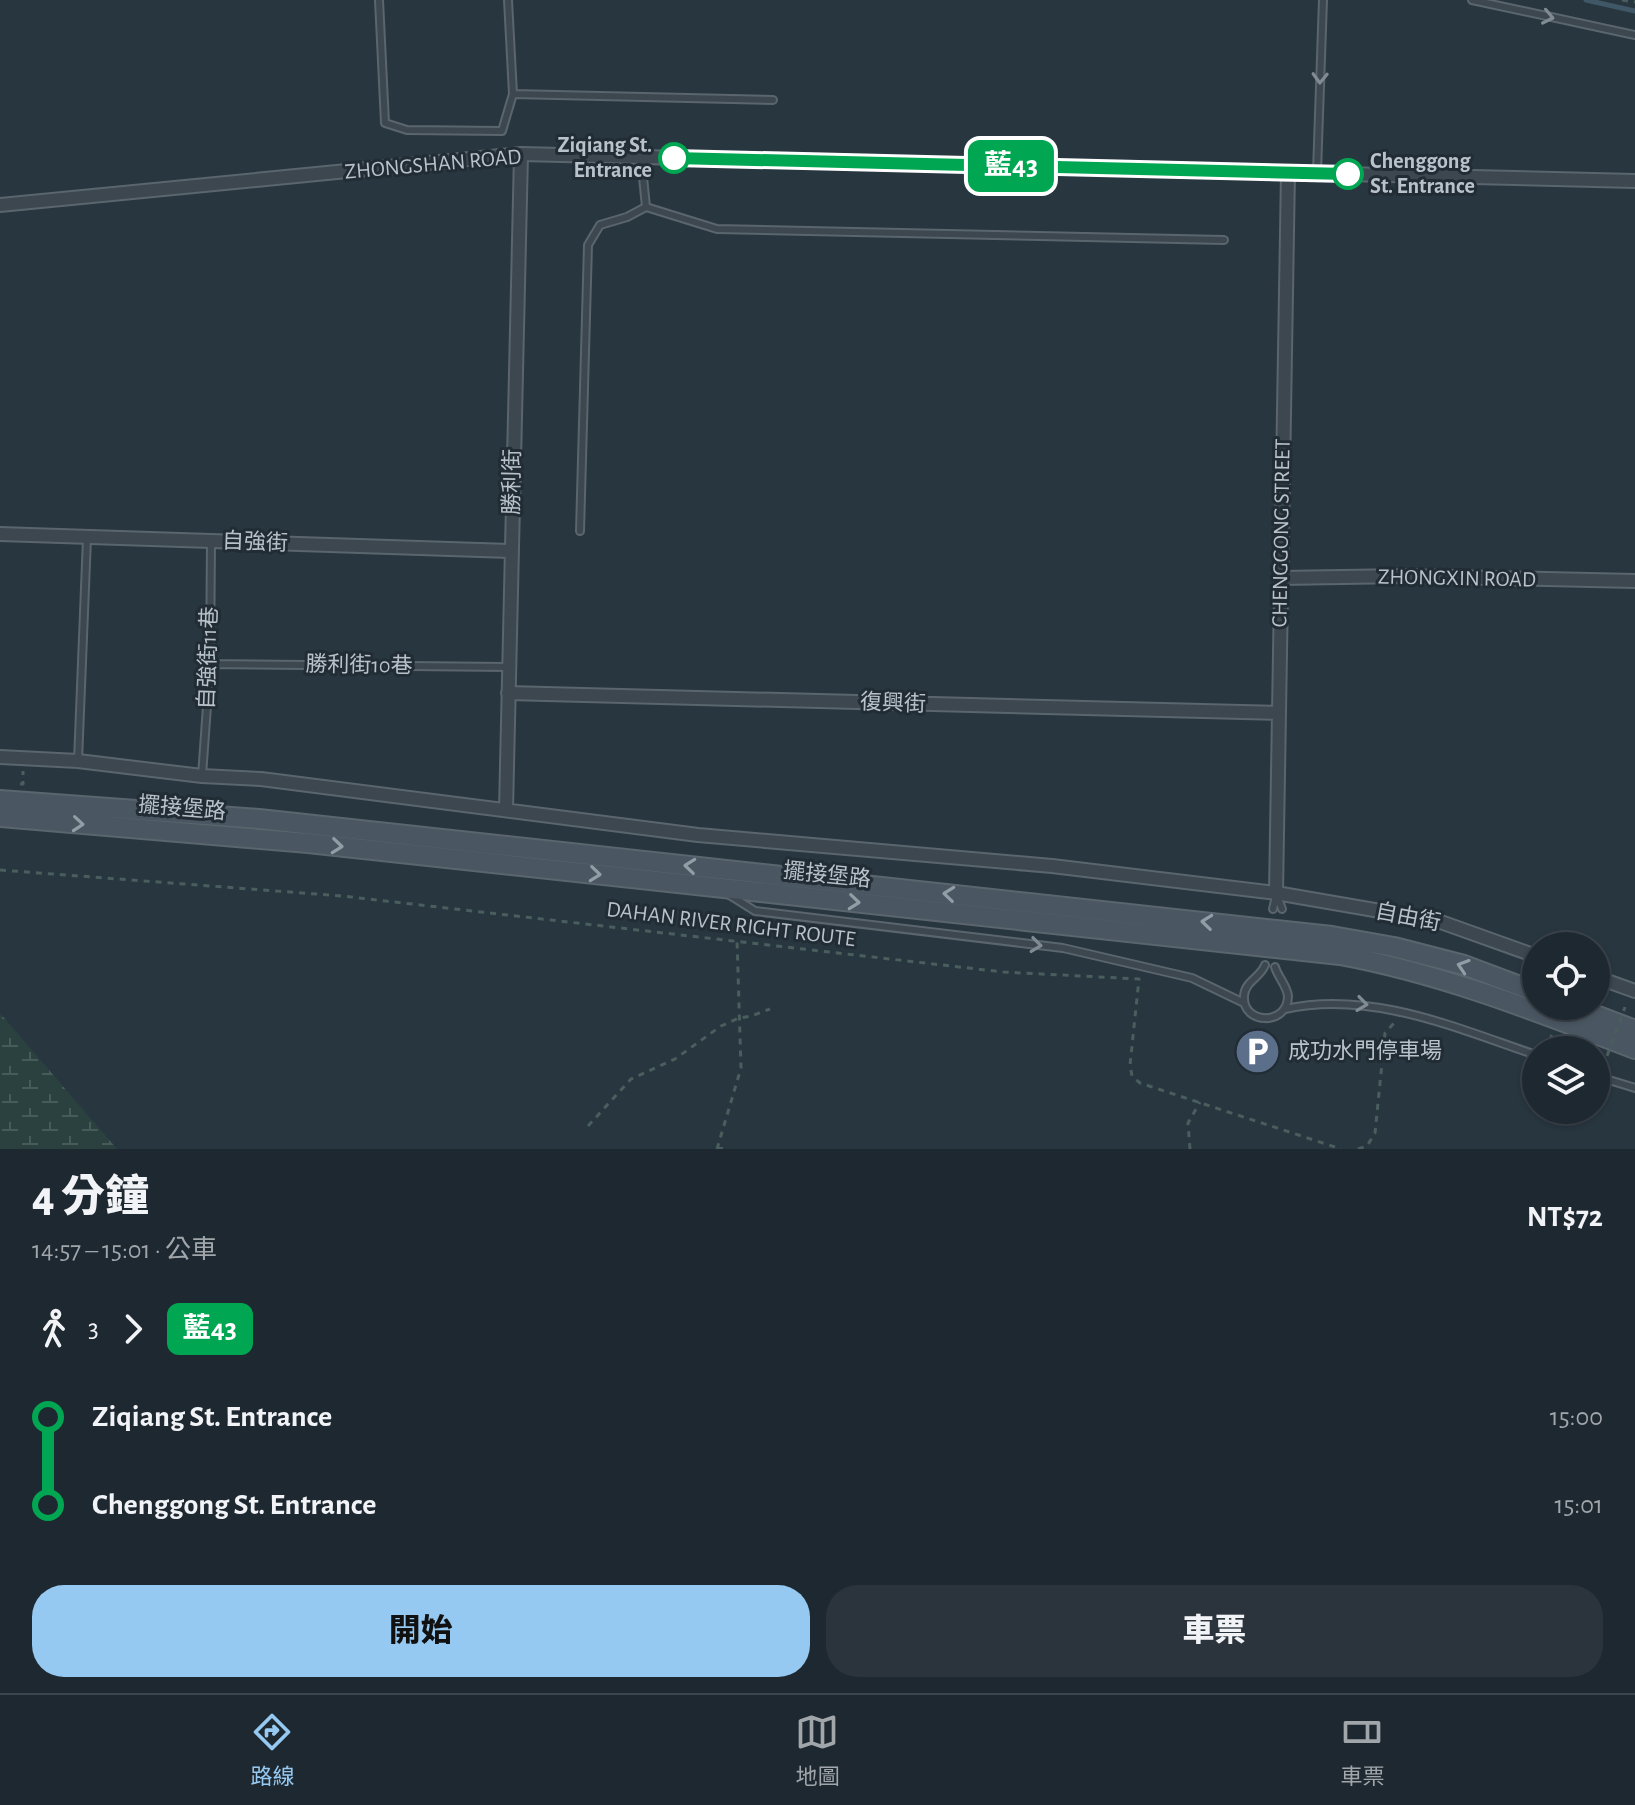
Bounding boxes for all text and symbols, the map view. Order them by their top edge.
one-way arrow [1540,8,1554,25]
one-way arrow [1312,72,1329,85]
place label: Ziqiang St. Entrance [558,134,652,181]
line badge: 藍43 [965,140,1057,192]
marker: Ziqiang St. Entrance [659,143,689,173]
street label: ZHONGSHAN ROAD [344,145,522,183]
place label: Chenggong St. Entrance [1370,150,1475,197]
text: 藍43 [984,152,1038,180]
marker: Chenggong St. Entrance [1333,159,1363,189]
street label: CHENGGONG STREET [1268,438,1294,627]
street label: 勝利街 [499,449,524,515]
street label: 自強街 [222,529,288,554]
street label: ZHONGXIN ROAD [1378,566,1536,590]
street label: 自強街11巷 [194,606,221,710]
street label: 勝利街10巷 [305,652,413,677]
street label: 復興街 [860,690,926,715]
street label: 擺接堡路 [137,792,227,823]
one-way arrow [72,815,85,832]
one-way arrow [331,837,344,854]
one-way arrow [683,857,696,874]
street label: 擺接堡路 [782,858,872,891]
one-way arrow [589,865,602,882]
one-way arrow [942,885,955,902]
one-way arrow [848,893,861,910]
street label: DAHAN RIVER RIGHT ROUTE [605,898,857,950]
street label: 自由街 [1373,899,1443,934]
one-way arrow [1200,913,1213,930]
map controls [1522,932,1610,1124]
button: locate [1522,932,1610,1020]
one-way arrow [1030,936,1043,953]
one-way arrow [1456,959,1470,975]
one-way arrow [1355,995,1369,1012]
parking icon: 成功水門停車場 [1233,1027,1281,1075]
button: layers [1522,1036,1610,1124]
place label: 成功水門停車場 [1288,1039,1442,1062]
text: 4 分鐘 [32,1176,149,1220]
text: NT$72 [1527,1202,1603,1232]
text: 14:57 – 15:01 · 公車 [32,1237,217,1263]
icon: walk [32,1307,76,1351]
icon: forward [111,1307,155,1351]
text: 藍43 [183,1315,237,1343]
text: 3 [88,1316,99,1342]
text: Ziqiang St. Entrance [92,1402,332,1432]
text: 15:00 [1550,1404,1603,1430]
text: Chenggong St. Entrance [92,1490,377,1520]
text: 15:01 [1555,1492,1603,1518]
button: 開始 [32,1585,810,1677]
button: 車票 [826,1585,1603,1677]
tab: 路線 [250,1710,295,1790]
tab: 地圖 [795,1710,840,1790]
tab: 車票 [1340,1710,1385,1790]

